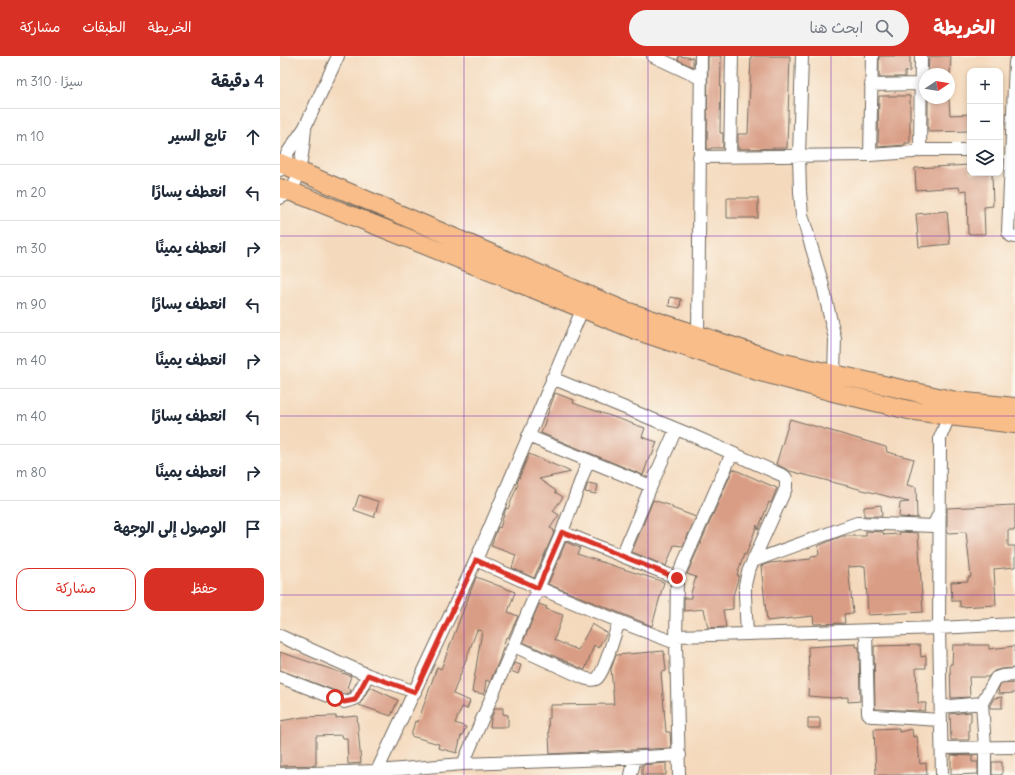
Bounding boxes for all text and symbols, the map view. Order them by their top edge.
search box [629,10,909,46]
text: الخريطة [933,15,995,39]
icon: search [873,17,895,39]
text: مشاركة [20,18,60,36]
text: الطبقات [82,18,126,36]
text: الخريطة [148,18,191,36]
text: ابحث هنا [809,18,863,37]
north arrow [919,68,955,104]
map controls [967,68,1003,176]
button: + [967,68,1003,104]
text: 4 دقيقة [211,70,264,92]
text: سيرًا · 310 m [16,73,83,90]
button: − [967,104,1003,140]
text: تابع السير [169,126,226,145]
icon: ahead [242,126,264,148]
text: 10 m [16,128,44,145]
button: layers [967,140,1003,176]
text: انعطف يسارًا [152,182,226,201]
icon: left [242,182,264,204]
text: 20 m [16,184,46,201]
text: انعطف يمينًا [155,238,226,257]
icon: right [242,238,264,260]
text: 30 m [16,240,46,257]
text: انعطف يسارًا [152,294,226,313]
icon: left [242,294,264,316]
text: 90 m [16,296,47,313]
text: انعطف يمينًا [155,350,226,369]
icon: right [242,350,264,372]
text: 40 m [16,352,47,369]
text: انعطف يسارًا [152,406,226,425]
icon: left [242,406,264,428]
text: 40 m [16,408,47,425]
text: انعطف يمينًا [155,462,226,481]
icon: right [242,462,264,484]
text: 80 m [16,464,47,481]
text: الوصول إلى الوجهة [113,518,226,537]
icon: arrive [242,518,264,540]
button: مشاركة [16,568,136,611]
button: حفظ [144,568,264,611]
route end [668,569,686,587]
route start [326,689,344,707]

